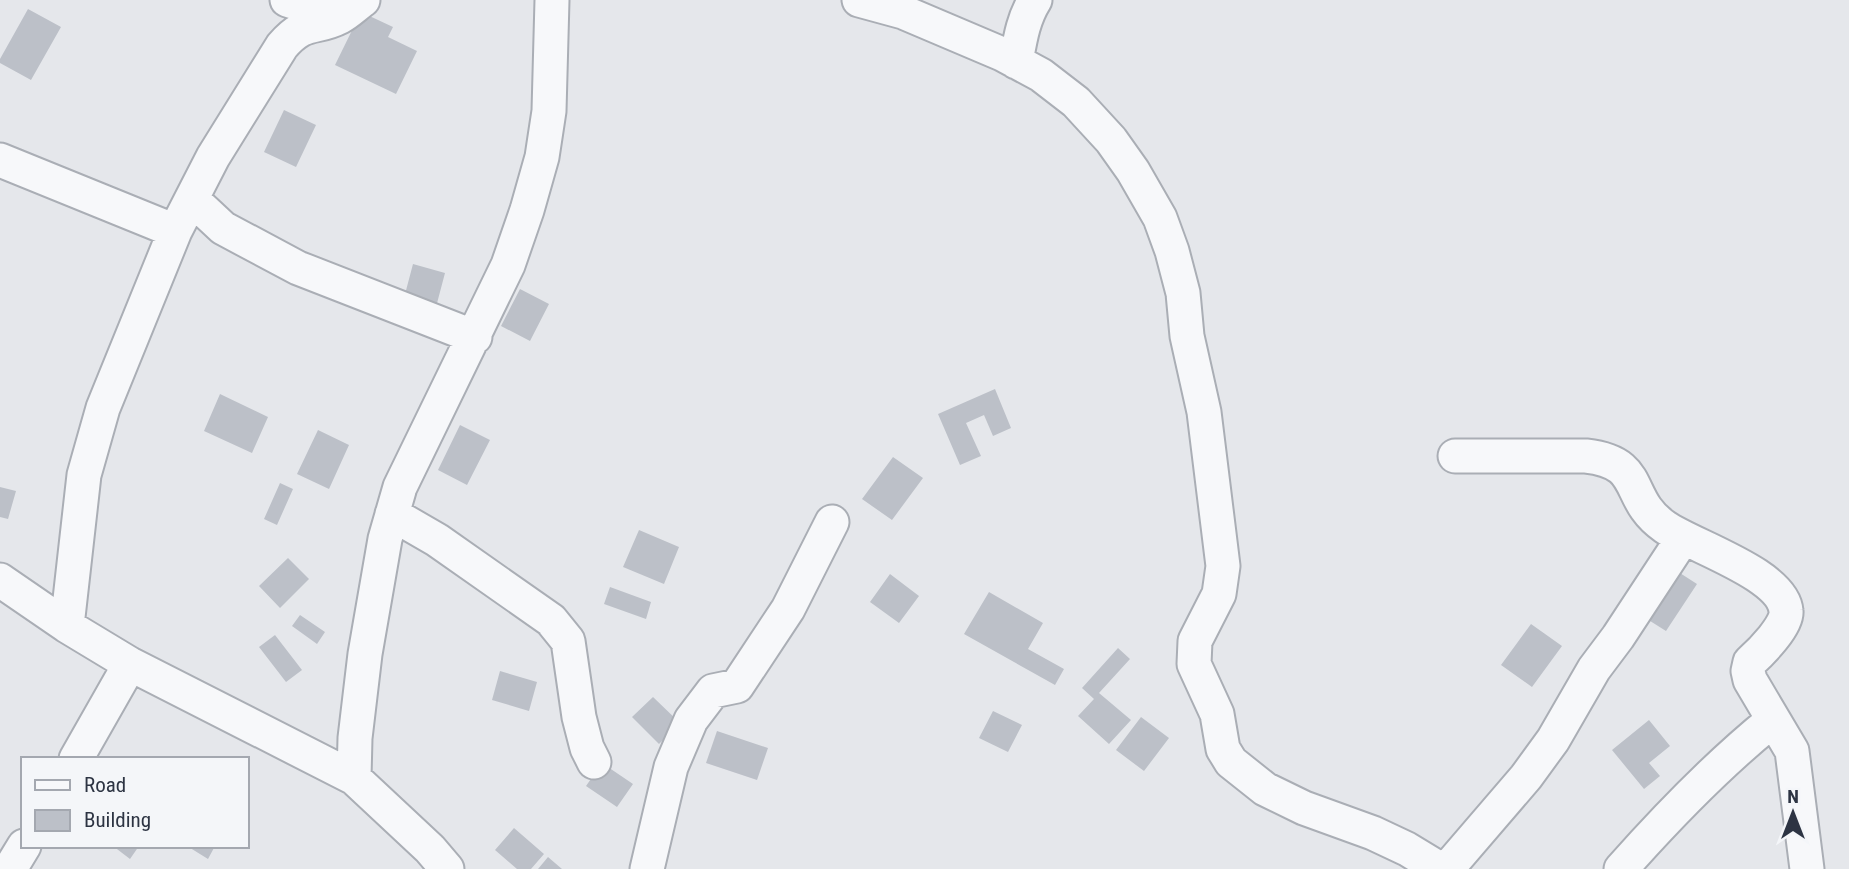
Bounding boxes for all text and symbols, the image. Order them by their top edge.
legend [21,757,248,848]
text: Road [84,773,126,797]
north arrow [1758,778,1828,848]
text: N [1787,785,1799,808]
text: Building [84,808,151,832]

